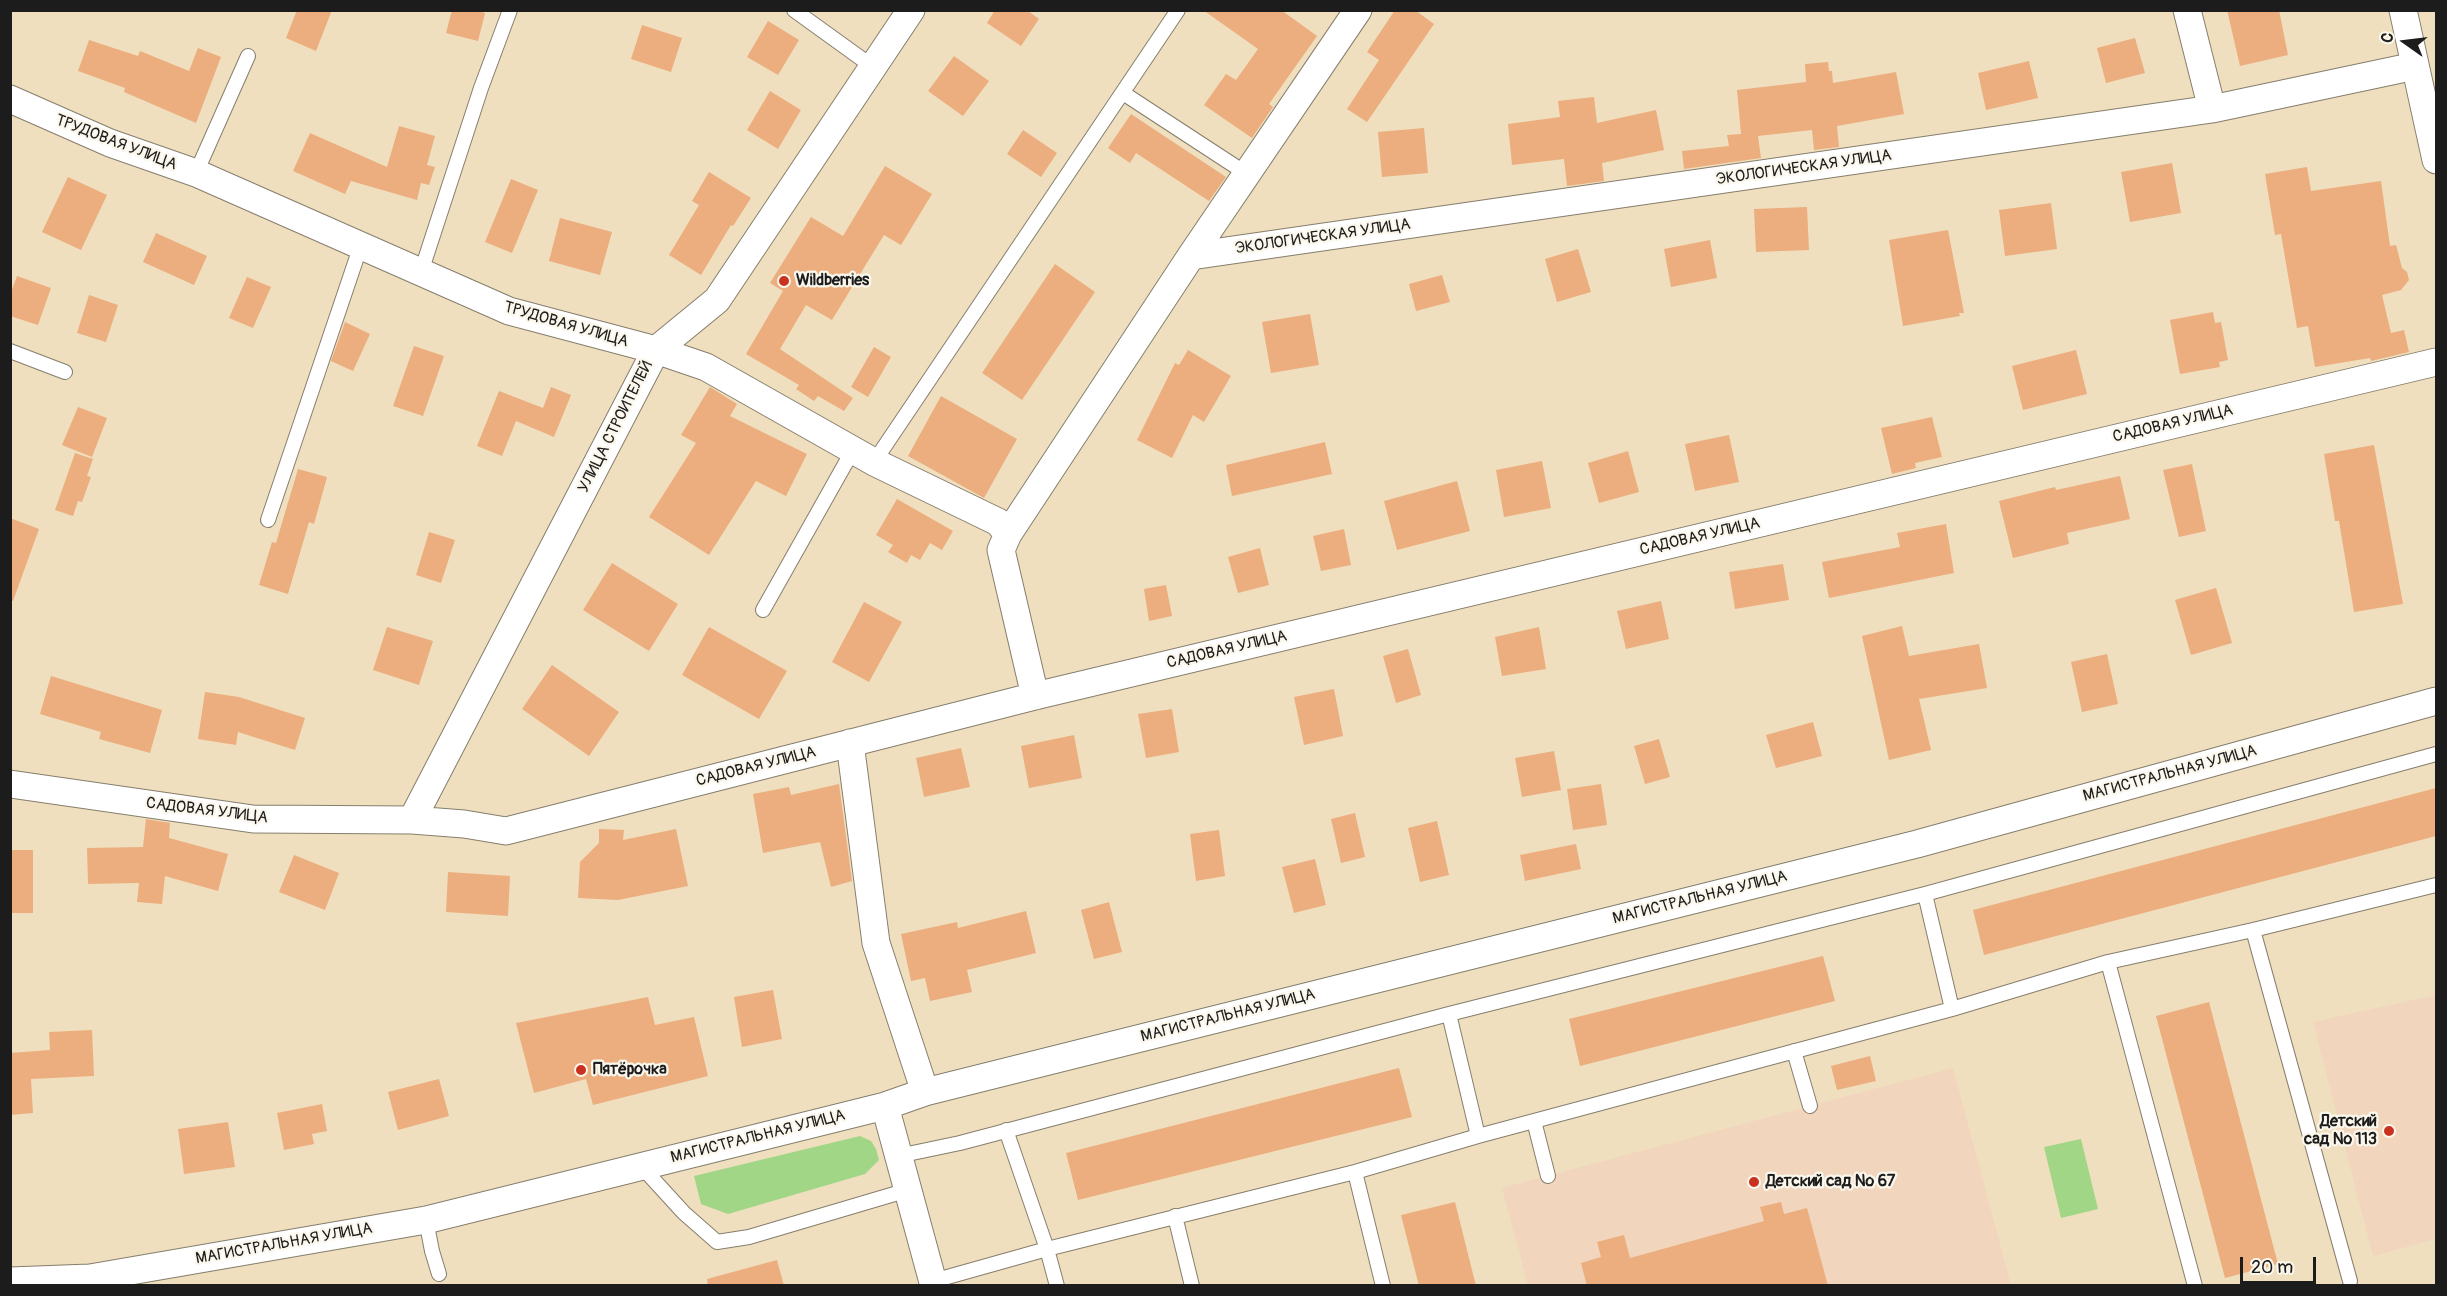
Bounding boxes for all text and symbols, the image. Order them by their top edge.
north arrow [2375,12,2435,72]
text: С [2377,30,2398,45]
street label: ТРУДОВАЯ УЛИЦА [52,111,180,175]
street label: ЭКОЛОГИЧЕСКАЯ УЛИЦА [1715,146,1893,190]
street label: ЭКОЛОГИЧЕСКАЯ УЛИЦА [1234,215,1412,259]
place label: Wildberries [796,271,869,291]
marker: Wildberries [777,274,791,288]
street label: ТРУДОВАЯ УЛИЦА [501,298,631,352]
street label: УЛИЦА СТРОИТЕЛЕЙ [574,358,658,496]
street label: САДОВАЯ УЛИЦА [2111,401,2235,447]
street label: САДОВАЯ УЛИЦА [1638,514,1762,560]
street label: САДОВАЯ УЛИЦА [1165,627,1289,673]
street label: МАГИСТРАЛЬНАЯ УЛИЦА [2081,742,2259,806]
street label: САДОВАЯ УЛИЦА [694,743,818,791]
street label: САДОВАЯ УЛИЦА [145,794,269,828]
street label: МАГИСТРАЛЬНАЯ УЛИЦА [1611,867,1789,929]
street label: МАГИСТРАЛЬНАЯ УЛИЦА [1139,985,1317,1047]
place label: Пятёрочка [593,1060,667,1080]
marker: Пятёрочка [574,1063,588,1077]
street label: МАГИСТРАЛЬНАЯ УЛИЦА [669,1106,847,1168]
place label: Детский сад № 113 [2304,1112,2377,1150]
marker: Детский сад № 113 [2382,1124,2396,1138]
place label: Детский сад № 67 [1766,1172,1895,1192]
marker: Детский сад № 67 [1747,1175,1761,1189]
street label: МАГИСТРАЛЬНАЯ УЛИЦА [194,1219,374,1269]
scale bar [2243,1245,2320,1283]
text: 20 m [2251,1256,2293,1279]

